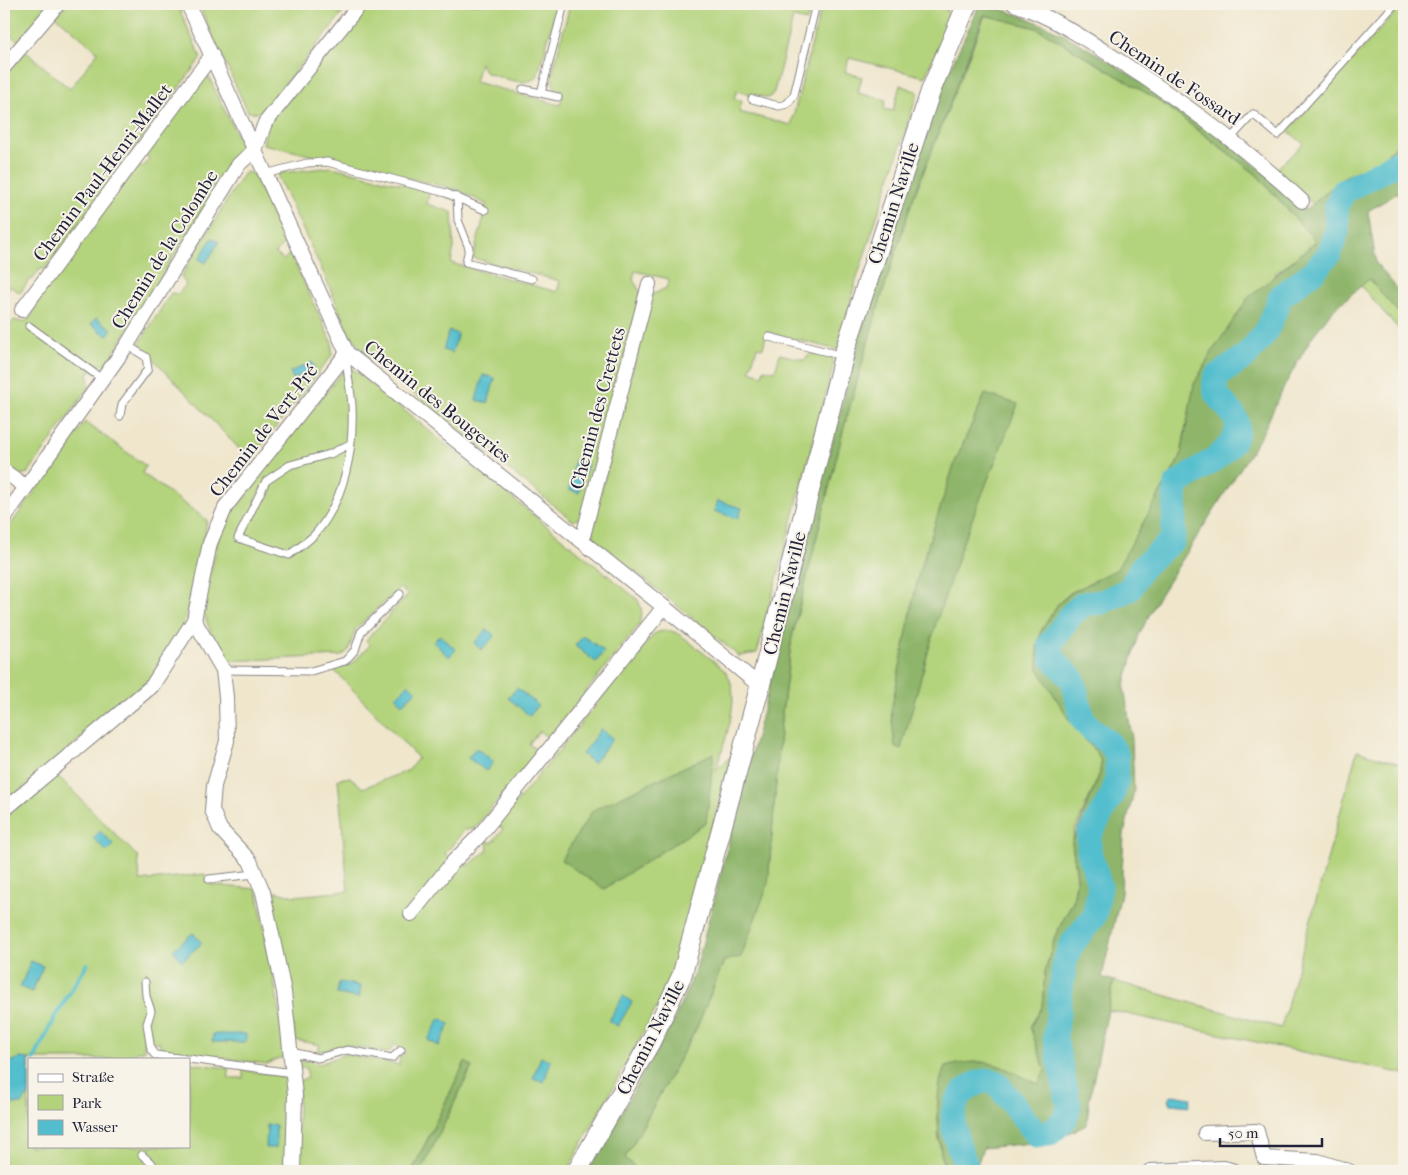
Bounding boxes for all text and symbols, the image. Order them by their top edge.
street label: Chemin de Fossard [1105,26,1245,130]
street label: Chemin Paul-Henri-Mallet [29,79,177,266]
street label: Chemin Naville [864,140,924,267]
street label: Chemin de la Colombe [107,166,223,333]
street label: Chemin des Crettets [566,325,630,492]
street label: Chemin des Bougeries [360,336,515,468]
street label: Chemin de Vert-Pré [205,360,322,501]
street label: Chemin Naville [759,529,811,657]
street label: Chemin Naville [612,976,689,1099]
legend [28,1058,190,1148]
text: Straße [72,1068,115,1086]
text: Park [72,1094,102,1112]
scale bar [1220,1115,1323,1147]
text: Wasser [71,1118,118,1136]
text: 50 m [1228,1124,1259,1142]

